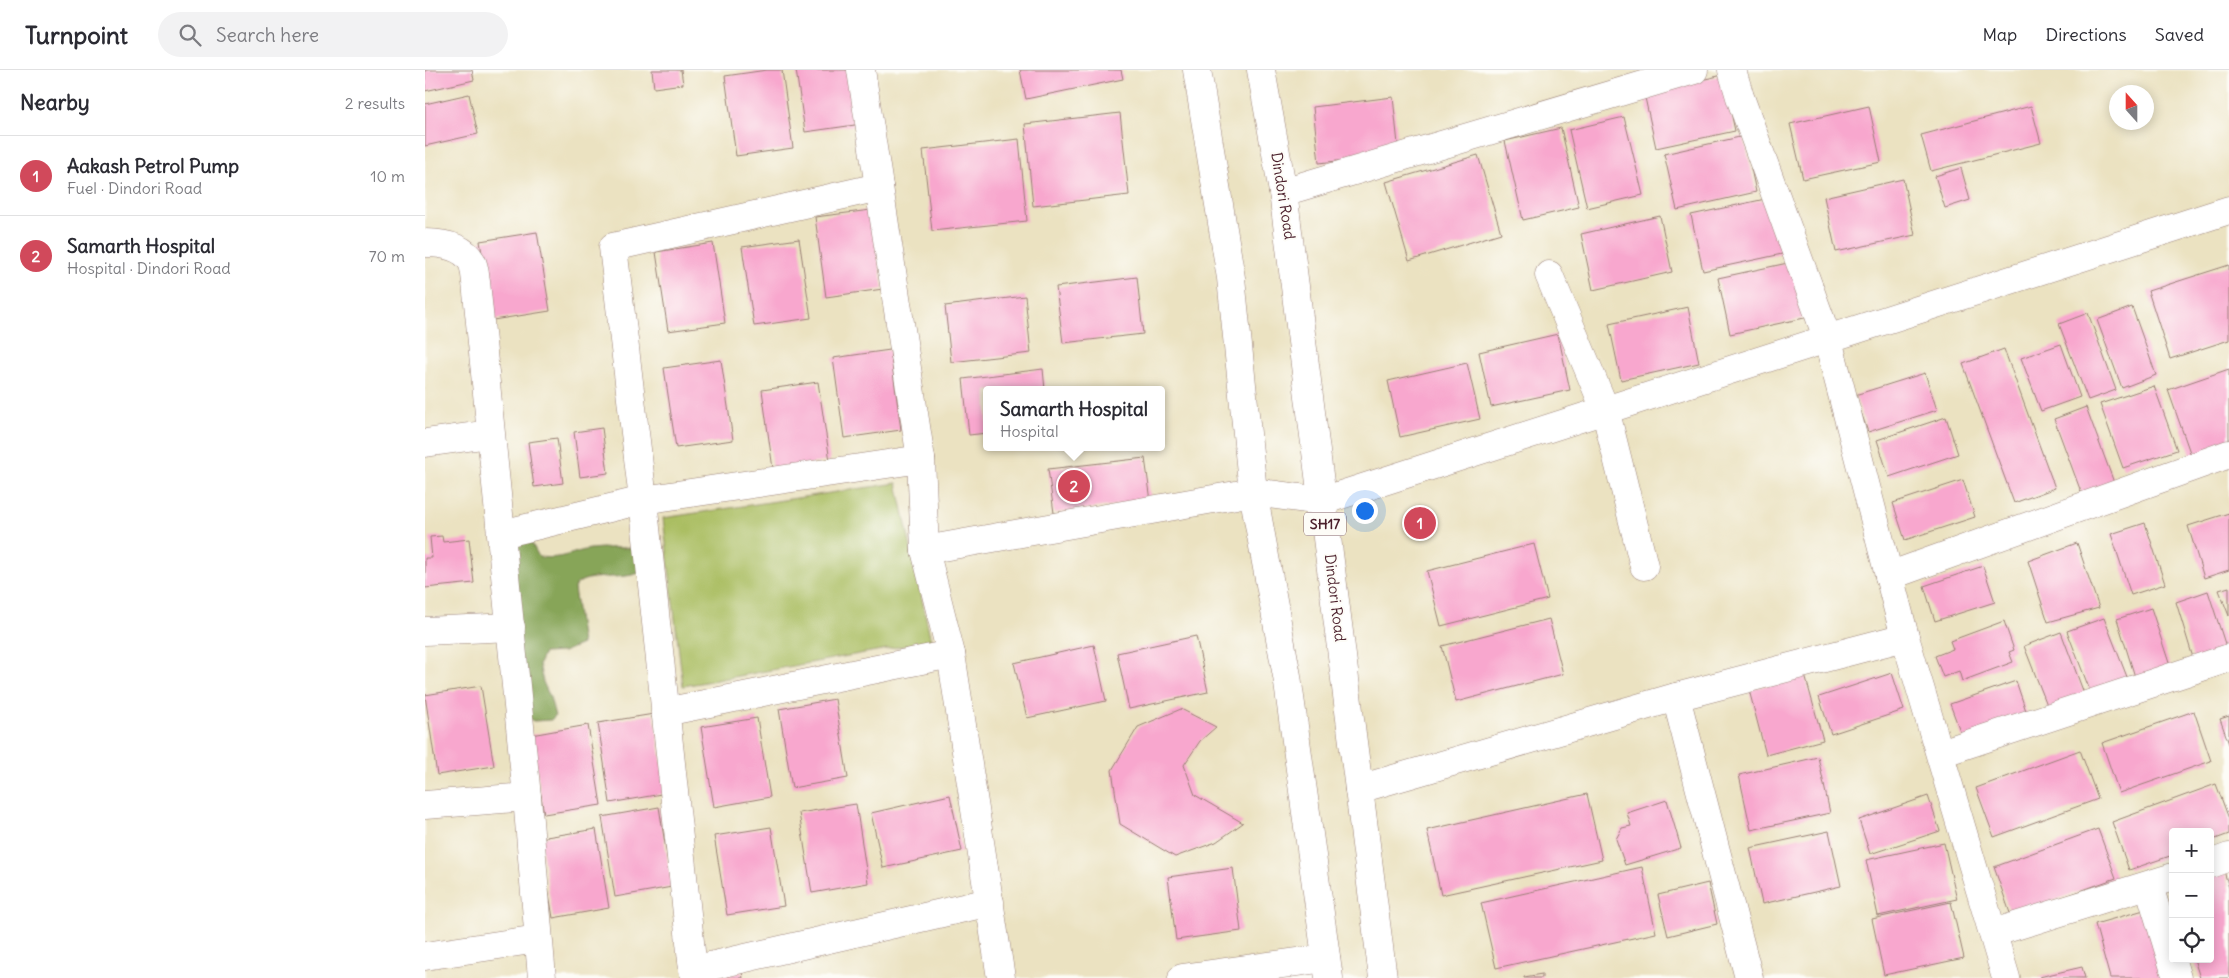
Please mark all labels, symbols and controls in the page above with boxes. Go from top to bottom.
search box [158,12,508,57]
text: Turnpoint [25,20,128,50]
icon: search [176,21,204,49]
text: Search here [216,23,319,47]
text: Map [1982,23,2017,46]
text: Directions [2045,23,2127,46]
text: Saved [2155,23,2204,46]
north arrow [2109,85,2154,130]
text: Nearby [20,89,90,116]
text: 2 results [345,93,405,113]
street label: Dindori Road [1267,151,1300,241]
text: Aakash Petrol Pump [67,154,239,178]
text: 1 [33,166,39,186]
text: 10 m [370,166,405,186]
text: Fuel · Dindori Road [67,178,202,198]
text: Samarth Hospital [67,234,215,258]
text: 2 [32,246,40,266]
text: 70 m [369,246,405,266]
text: Hospital · Dindori Road [67,258,231,278]
popup [983,386,1165,451]
text: Samarth Hospital [1000,397,1148,421]
text: Hospital [1000,421,1059,441]
pin: 2 [1058,467,1090,505]
your location [1352,498,1378,524]
pin: 1 [1404,504,1436,542]
road number: SH17 [1304,512,1346,536]
street label: Dindori Road [1321,553,1350,643]
map controls [2169,828,2214,963]
button: + [2169,828,2214,873]
button: − [2169,873,2214,918]
button: locate [2169,918,2214,963]

